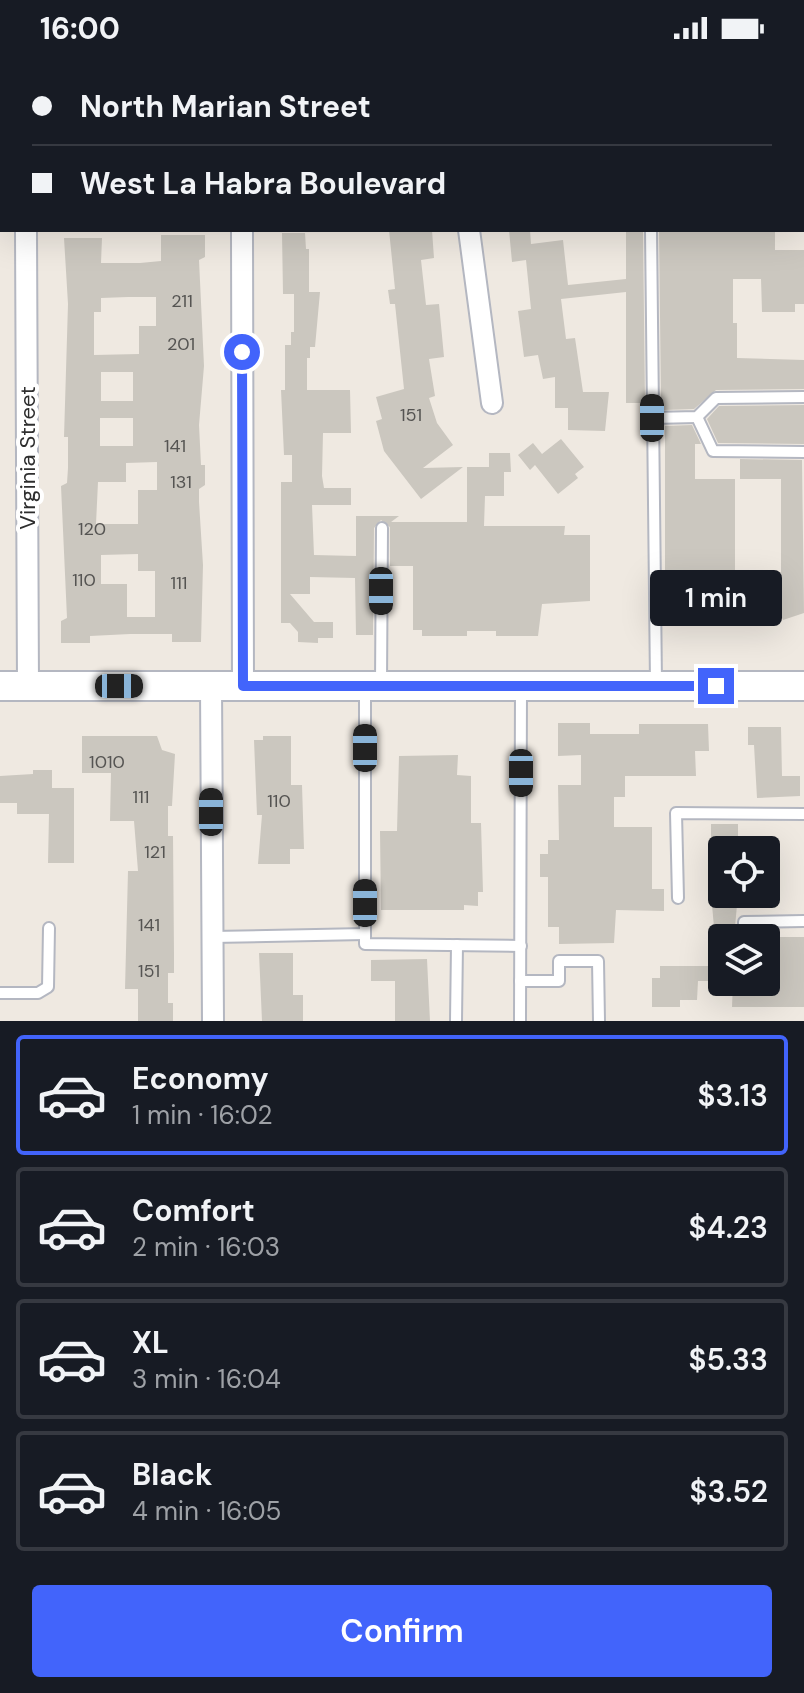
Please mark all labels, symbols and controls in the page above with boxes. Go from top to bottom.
text: 16:00 [40,9,120,48]
text: North Marian Street [80,87,371,126]
text: West La Habra Boulevard [80,164,446,203]
house number: 211 [171,289,193,313]
house number: 201 [167,332,195,356]
route start [224,334,260,370]
street label: Virginia Street [13,386,42,530]
car [640,394,664,442]
house number: 151 [400,403,422,427]
house number: 141 [164,434,186,458]
house number: 131 [170,470,192,494]
house number: 120 [78,517,106,541]
car [369,567,393,615]
house number: 110 [72,568,96,592]
callout: 1 min [650,570,782,626]
house number: 111 [171,571,187,595]
text: 1 min [685,581,747,615]
route end [698,668,734,704]
car [95,674,143,698]
car [353,724,377,772]
car [509,749,533,797]
house number: 1010 [89,750,125,774]
house number: 111 [133,785,149,809]
car [199,788,223,836]
house number: 110 [267,789,291,813]
map controls [708,836,780,996]
button: locate [708,836,780,908]
house number: 121 [144,840,166,864]
car [353,879,377,927]
house number: 141 [138,913,160,937]
button: layers [708,924,780,996]
house number: 151 [138,959,160,983]
icon: car [36,1059,108,1131]
text: Economy [132,1059,269,1098]
text: $3.13 [698,1076,768,1115]
text: 1 min · 16:02 [132,1098,273,1132]
icon: car [36,1191,108,1263]
text: Comfort [132,1191,255,1230]
text: $4.23 [689,1208,768,1247]
text: 2 min · 16:03 [132,1230,280,1264]
icon: car [36,1323,108,1395]
text: XL [132,1323,169,1362]
text: $5.33 [689,1340,768,1379]
text: 3 min · 16:04 [132,1362,281,1396]
icon: car [36,1455,108,1527]
text: Black [132,1455,212,1494]
text: $3.52 [689,1472,768,1511]
text: 4 min · 16:05 [132,1494,281,1528]
button: Confirm [32,1585,772,1677]

